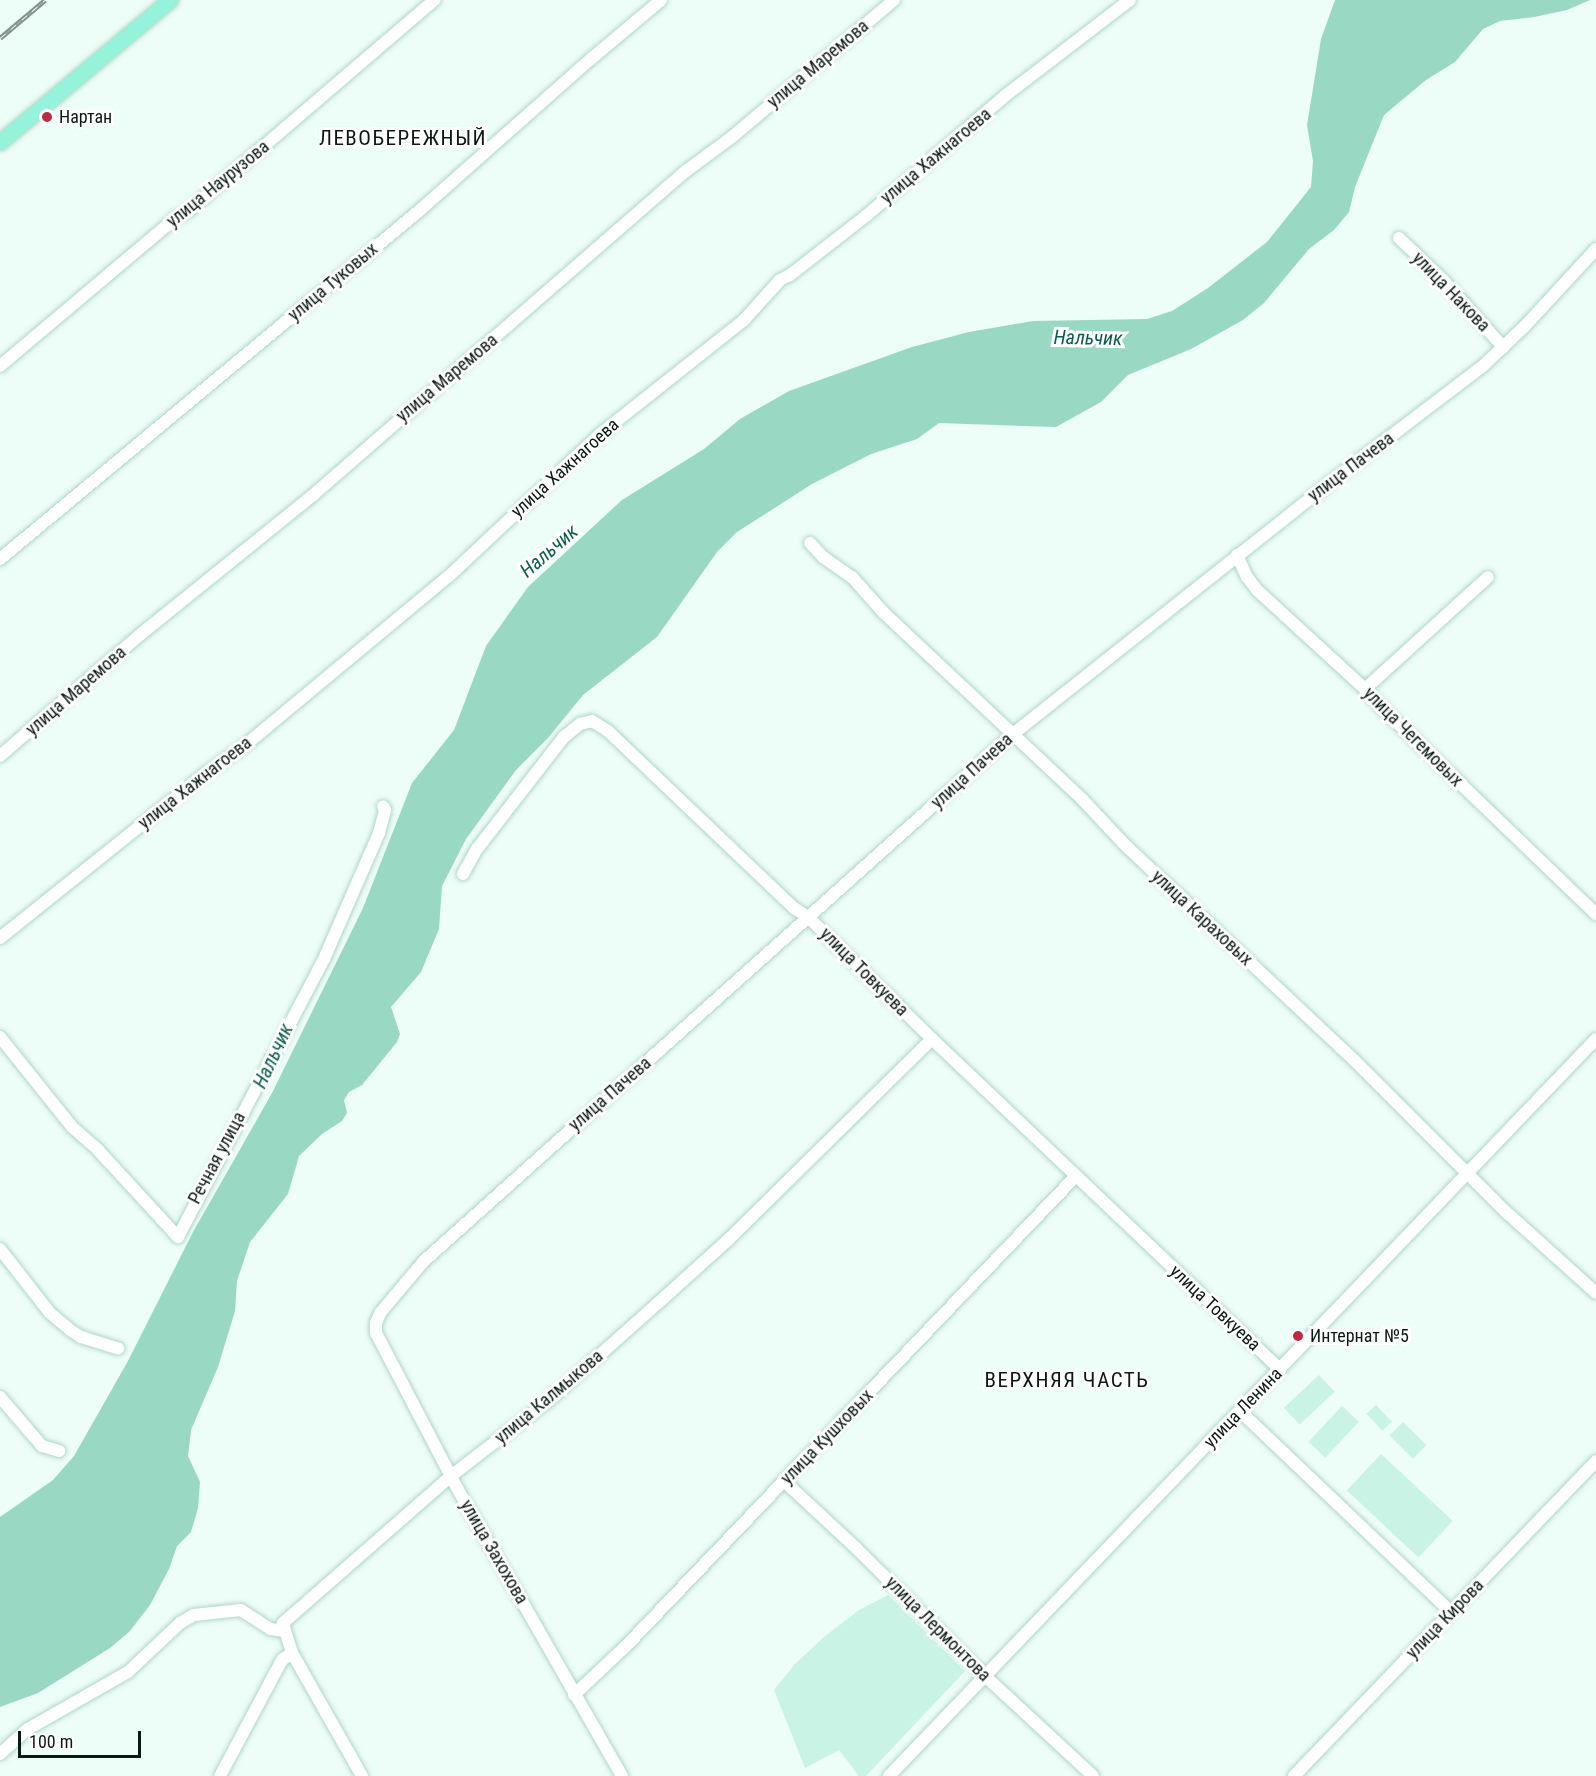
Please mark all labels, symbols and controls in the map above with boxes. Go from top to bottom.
street label: улица Маремова [763,15,873,113]
street label: улица Хажнагоева [876,104,996,208]
place label: Нартан [59,106,112,128]
marker: Нартан [40,110,54,124]
district label: ЛЕВОБЕРЕЖНЫЙ [319,125,487,151]
street label: улица Наурузова [162,136,274,232]
street label: улица Туковых [284,238,382,326]
street label: улица Накова [1408,248,1494,336]
water label: Нальчик [1053,325,1123,351]
street label: улица Маремова [392,329,502,427]
street label: улица Хажнагоева [507,414,623,522]
street label: улица Пачева [1304,428,1398,506]
water label: Нальчик [515,519,583,583]
street label: улица Маремова [22,642,130,740]
street label: улица Чегемовых [1359,683,1467,791]
street label: улица Пачева [927,729,1017,813]
street label: улица Хажнагоева [134,732,256,834]
street label: улица Караховых [1147,866,1257,970]
street label: улица Товкуева [815,923,913,1021]
water label: Нальчик [248,1020,298,1092]
street label: улица Пачева [564,1052,656,1136]
street label: Речная улица [184,1108,250,1208]
street label: улица Товкуева [1165,1260,1265,1356]
place label: Интернат №5 [1310,1325,1409,1347]
marker: Интернат №5 [1291,1329,1305,1343]
street label: улица Калмыкова [490,1345,608,1449]
street label: улица Ленина [1199,1363,1287,1453]
district label: ВЕРХНЯЯ ЧАСТЬ [985,1367,1149,1393]
street label: улица Кушховых [776,1385,878,1489]
street label: улица Захохова [455,1496,533,1608]
street label: улица Лермонтова [881,1572,995,1686]
street label: улица Кирова [1402,1575,1488,1663]
scale bar [21,1719,144,1757]
text: 100 m [29,1731,73,1752]

